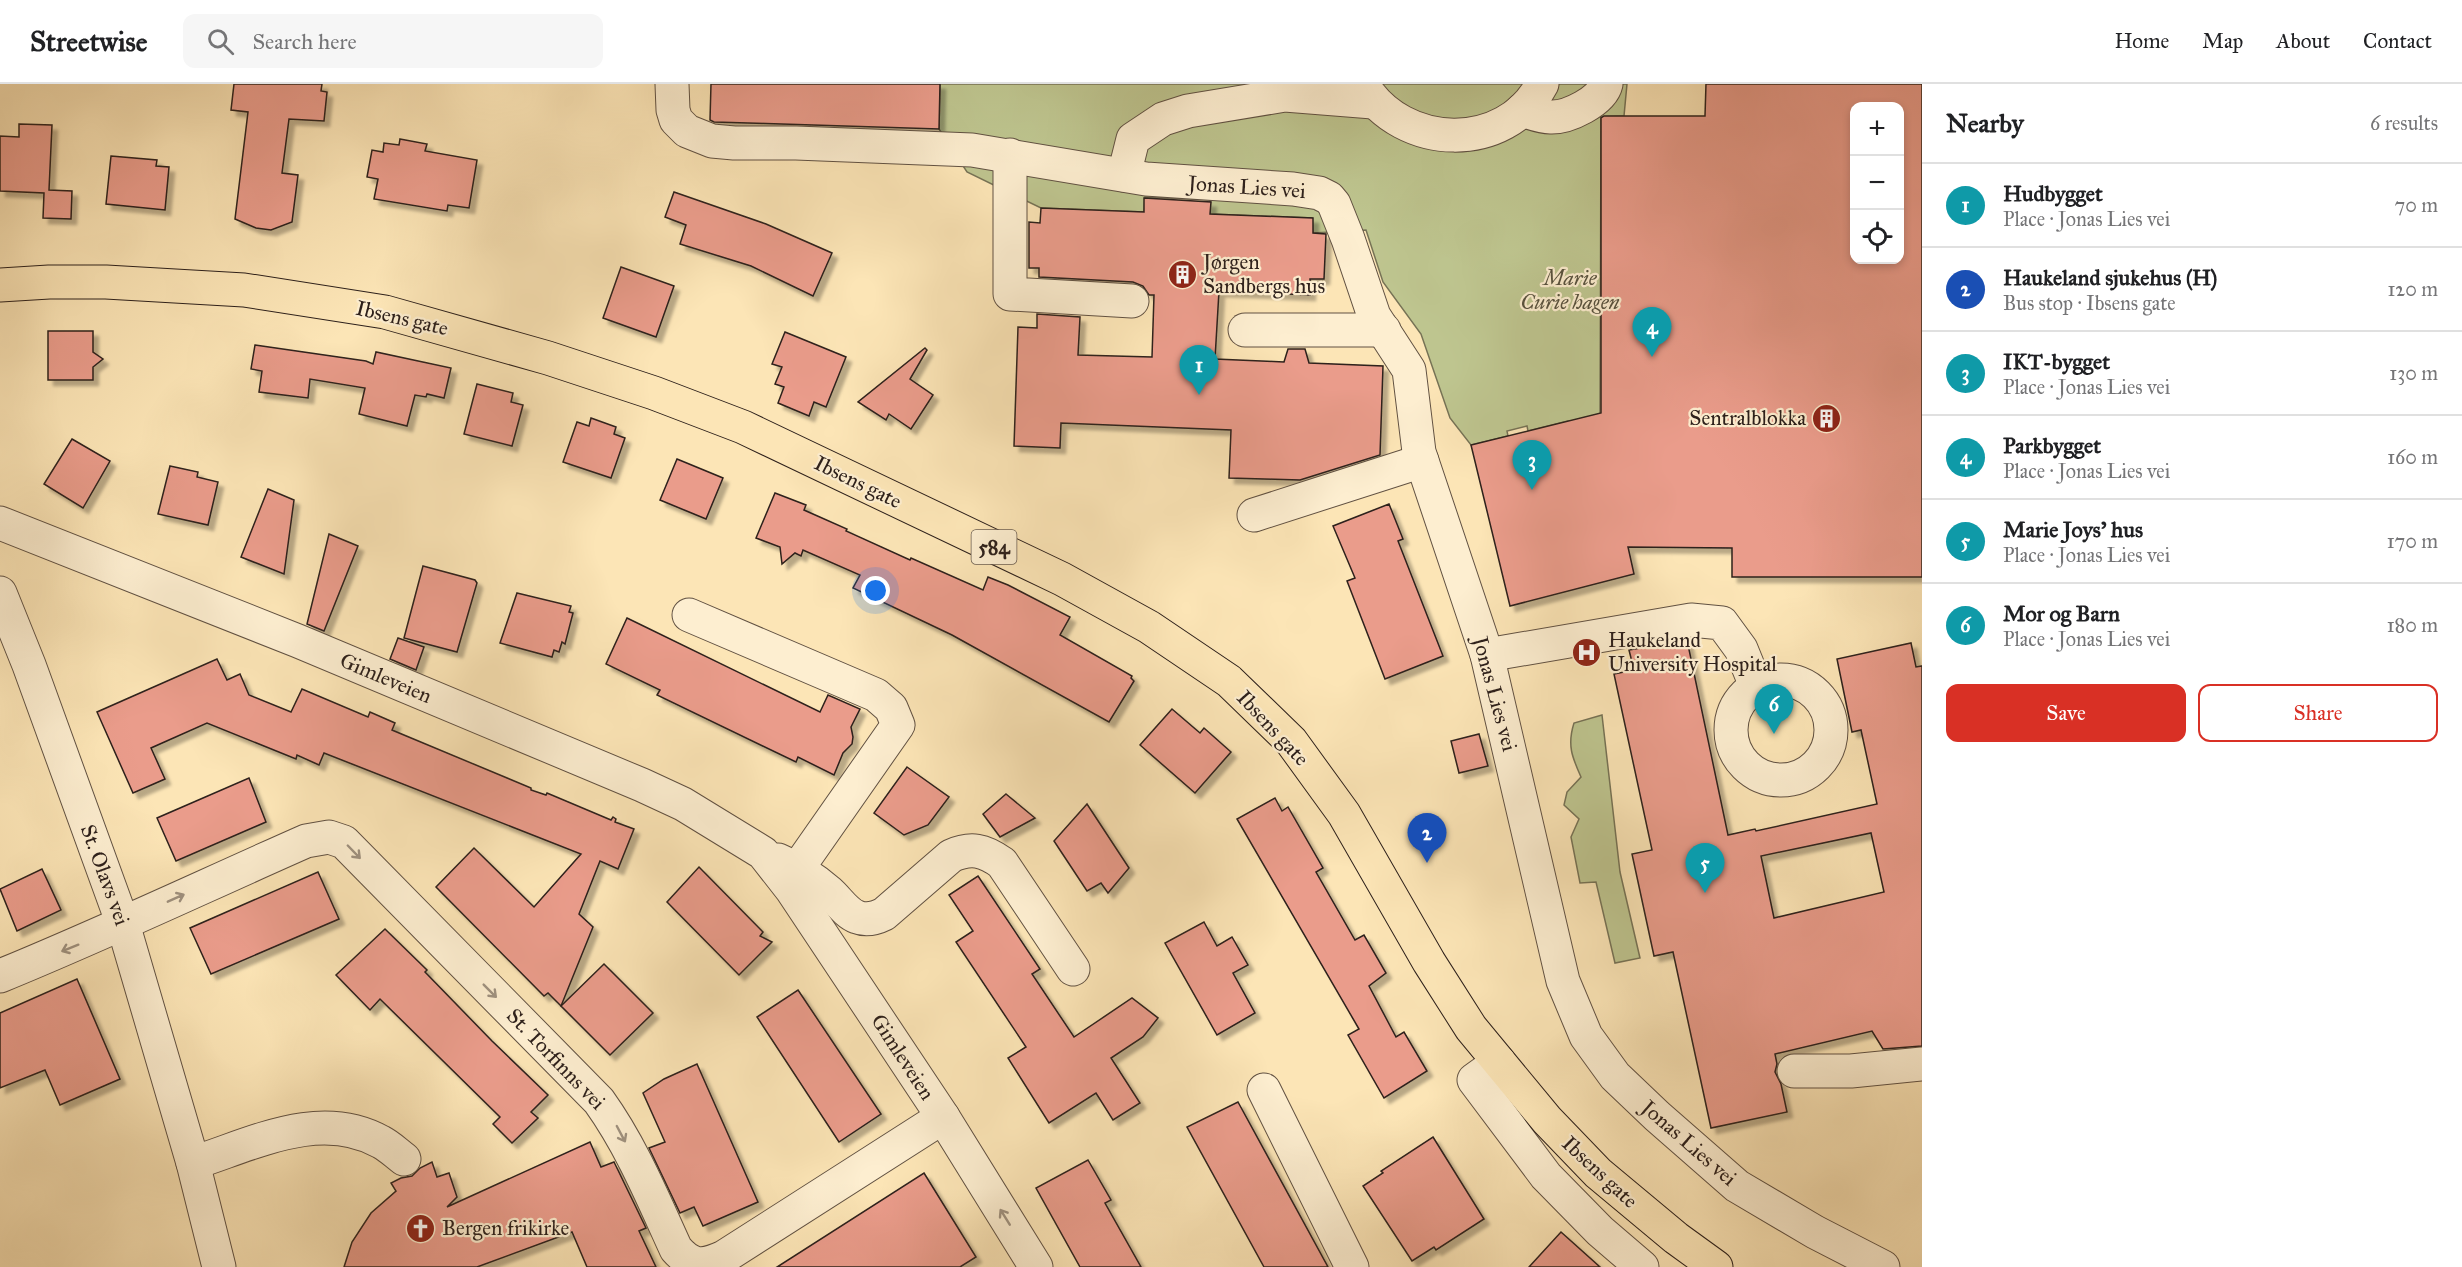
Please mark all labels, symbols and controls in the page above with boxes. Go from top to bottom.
search box [183,14,603,68]
text: Streetwise [30,24,147,59]
icon: search [204,25,237,58]
text: Search here [252,28,357,55]
text: Home [2114,28,2169,54]
text: Map [2202,28,2243,54]
text: About [2276,28,2330,54]
text: Contact [2363,28,2432,54]
map controls [1850,102,1904,264]
button: + [1850,102,1904,156]
text: Nearby [1946,107,2024,139]
text: 6 results [2370,111,2438,135]
button: − [1850,156,1904,210]
street label: Jonas Lies vei [1185,170,1307,204]
text: Hudbygget [2003,180,2103,207]
text: 1 [1962,193,1969,217]
text: 70 m [2395,193,2438,217]
text: Place · Jonas Lies vei [2003,207,2170,231]
button: locate [1850,210,1904,264]
place label: Jørgen Sandbergs hus [1201,249,1325,299]
building icon: Jørgen Sandbergs hus [1166,258,1198,290]
text: Haukeland sjukehus (H) [2003,264,2217,291]
park label: Marie Curie hagen [1520,265,1620,315]
text: 2 [1961,277,1970,301]
text: 120 m [2387,277,2438,301]
text: Bus stop · Ibsens gate [2003,291,2176,315]
street label: Ibsens gate [353,295,451,341]
pin: 4 [1632,308,1672,357]
pin: 1 [1180,346,1218,395]
text: IKT-bygget [2003,348,2110,375]
text: 3 [1962,361,1970,385]
text: 130 m [2389,361,2438,385]
text: Place · Jonas Lies vei [2003,375,2170,399]
building icon: Sentralblokka [1811,402,1843,434]
place label: Sentralblokka [1689,405,1806,431]
text: Parkbygget [2003,432,2101,459]
pin: 3 [1512,440,1552,490]
text: 4 [1960,445,1971,469]
text: 160 m [2387,445,2438,469]
street label: Ibsens gate [810,450,906,514]
text: Place · Jonas Lies vei [2003,459,2170,483]
text: Marie Joys’ hus [2003,516,2143,543]
text: 5 [1961,529,1970,553]
text: 170 m [2387,529,2438,553]
road number: 584 [972,530,1016,564]
text: Place · Jonas Lies vei [2003,543,2170,567]
your location [861,576,890,605]
text: Mor og Barn [2003,600,2120,627]
text: 6 [1960,613,1971,637]
text: 180 m [2387,613,2438,637]
place label: Haukeland University Hospital [1608,627,1777,677]
text: Place · Jonas Lies vei [2003,627,2170,651]
street label: Jonas Lies vei [1467,632,1523,754]
hospital icon: Haukeland University Hospital [1571,636,1603,668]
street label: Gimleveien [336,647,436,709]
pin: 6 [1754,684,1794,734]
button: Save [1946,684,2186,742]
button: Share [2198,684,2438,742]
street label: Ibsens gate [1231,685,1315,771]
pin: 2 [1408,814,1446,863]
street label: St. Olavs vei [75,821,135,929]
one-way arrow [346,844,361,859]
pin: 5 [1686,844,1724,893]
one-way arrow [166,892,184,903]
one-way arrow [61,943,79,954]
one-way arrow [483,983,498,998]
street label: St. Torfinns vei [501,1003,611,1115]
street label: Gimleveien [866,1009,940,1105]
street label: Jonas Lies vei [1635,1093,1742,1192]
one-way arrow [616,1125,627,1143]
street label: Ibsens gate [1557,1130,1643,1214]
one-way arrow [999,1209,1011,1226]
church icon: Bergen frikirke [405,1212,437,1244]
place label: Bergen frikirke [442,1215,569,1241]

